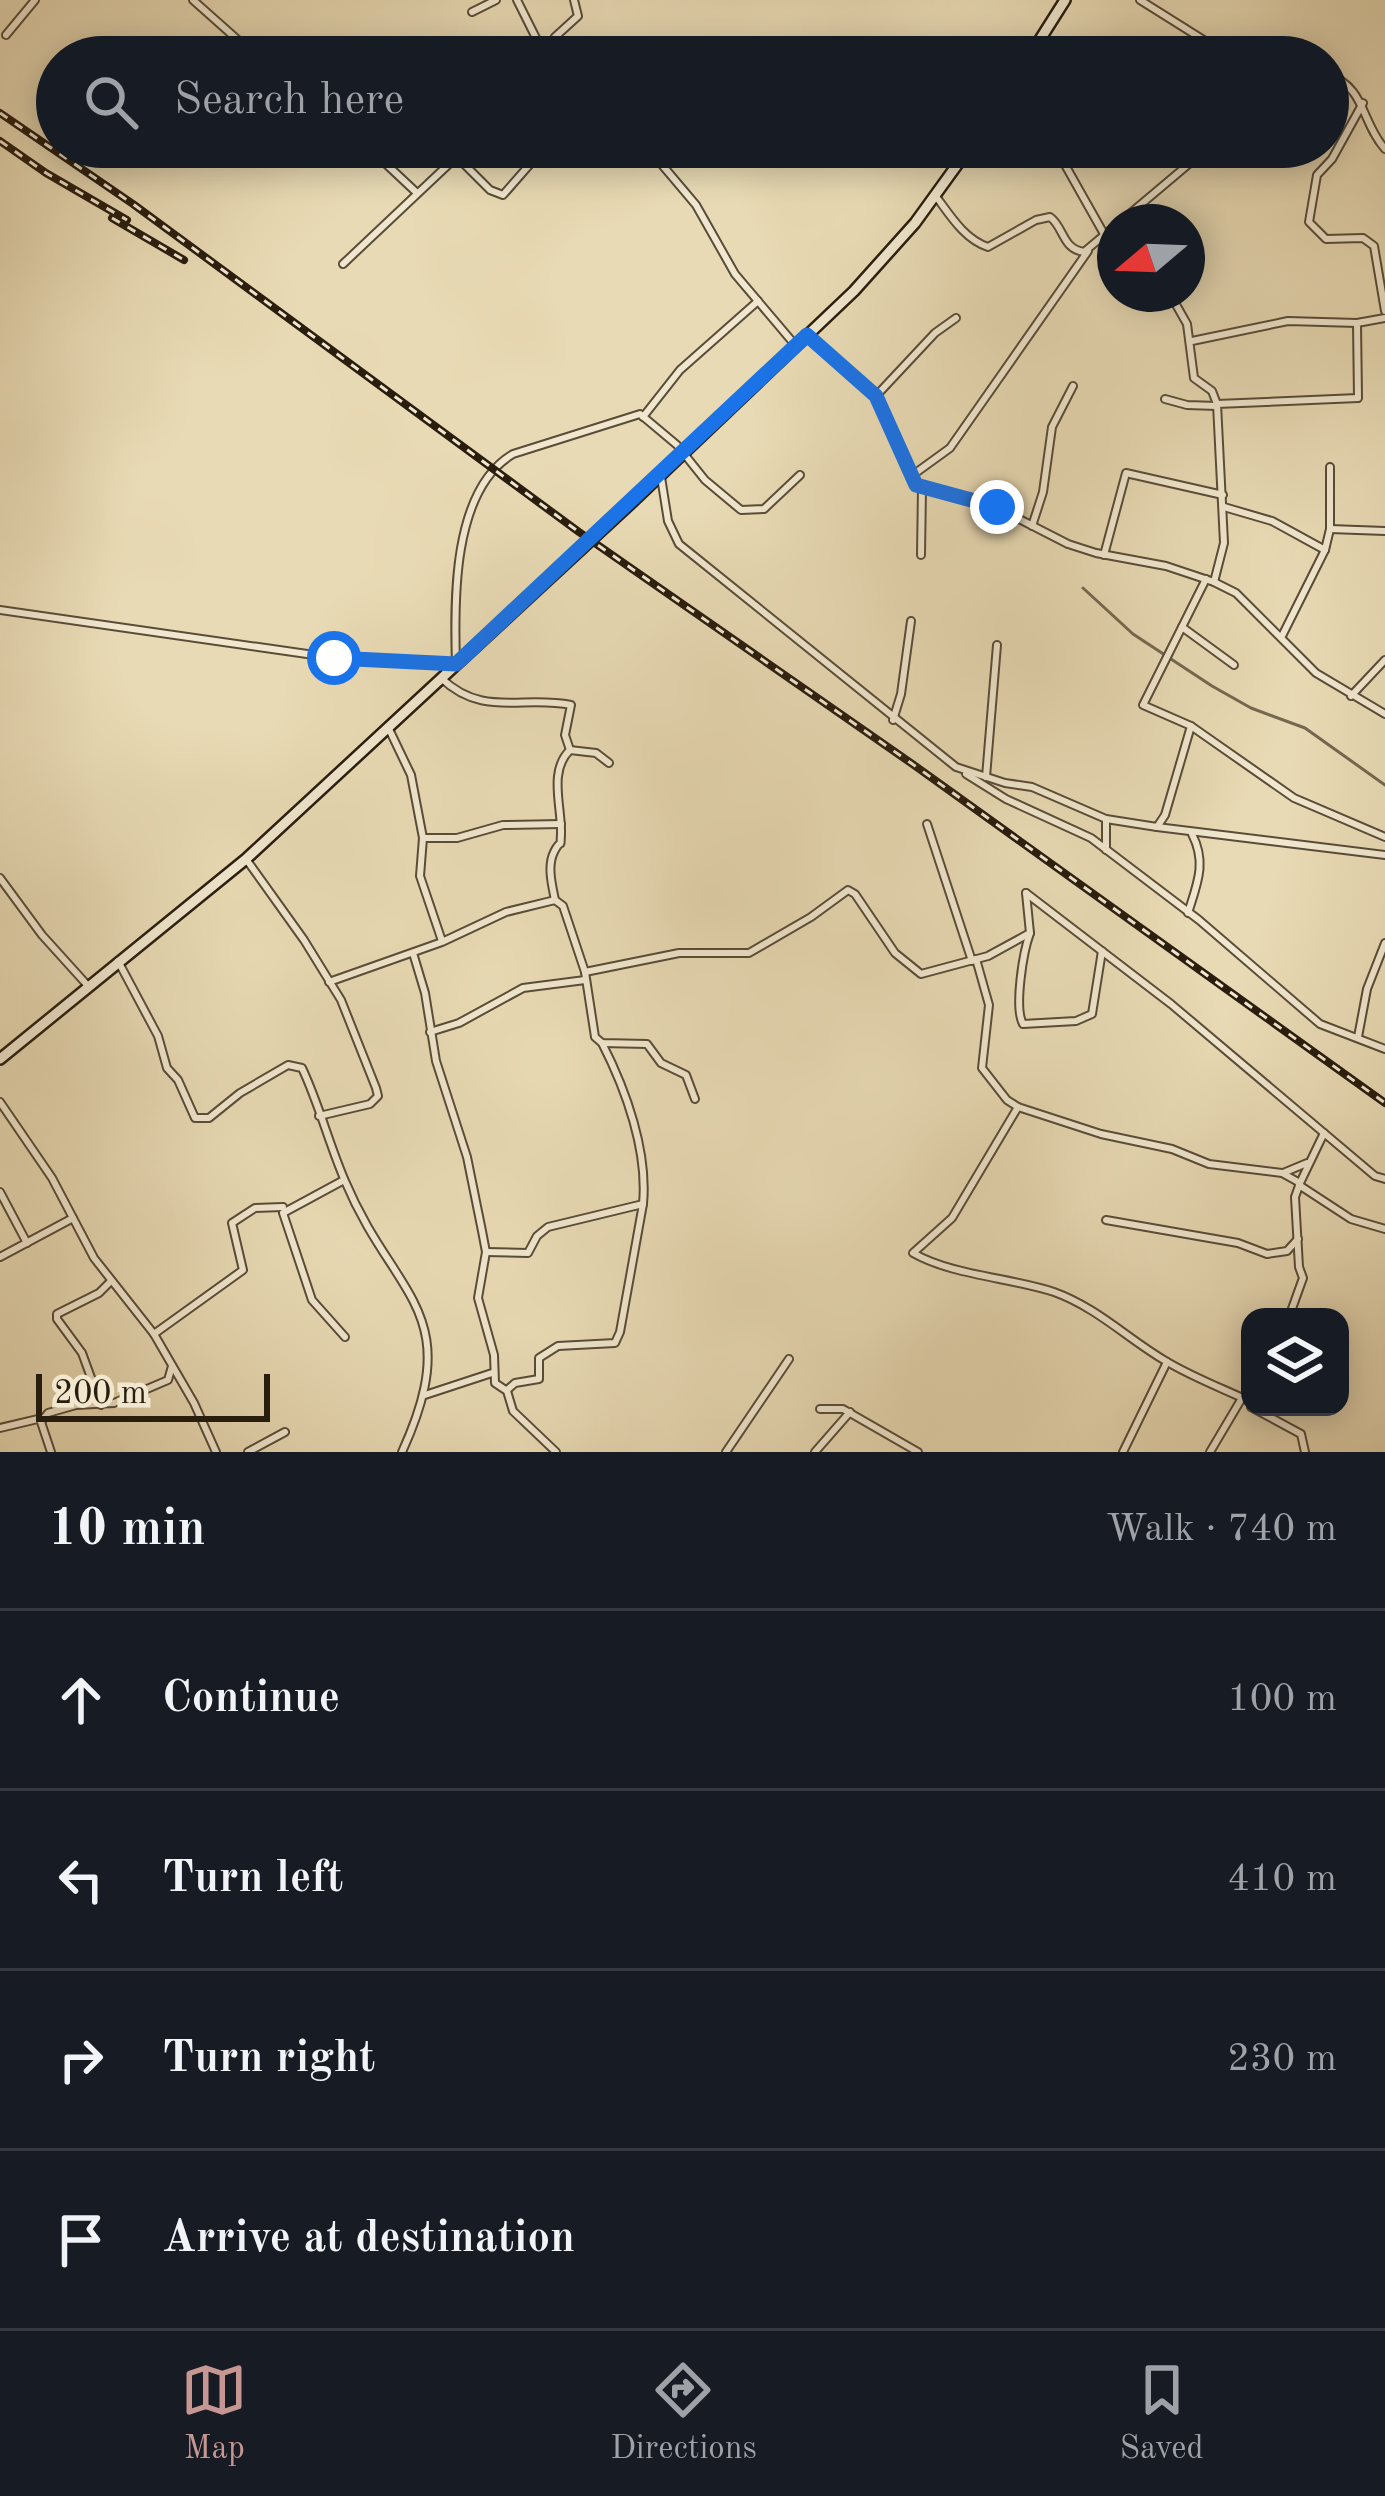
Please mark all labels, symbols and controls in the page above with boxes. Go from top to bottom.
search box [36,36,1349,168]
icon: search [78,69,144,135]
text: Search here [174,79,404,124]
north arrow [1097,204,1205,312]
route end [970,480,1024,534]
route start [307,631,361,685]
map controls [1241,1308,1349,1416]
button: layers [1241,1308,1349,1416]
scale bar [36,1368,270,1421]
text: 200 m [54,1378,147,1411]
text: 10 min [48,1505,206,1556]
text: Walk · 740 m [1106,1510,1337,1549]
icon: ahead [48,1667,114,1733]
text: Continue [162,1677,340,1722]
text: 100 m [1227,1680,1337,1719]
icon: left [48,1847,114,1913]
text: Turn left [162,1857,343,1902]
text: 410 m [1227,1860,1337,1899]
icon: right [48,2027,114,2093]
text: Turn right [162,2037,375,2082]
text: 230 m [1227,2040,1337,2079]
icon: arrive [48,2207,114,2273]
text: Arrive at destination [162,2217,575,2262]
tab: Map [181,2357,247,2470]
tab: Directions [610,2357,757,2470]
tab: Saved [1120,2357,1204,2470]

